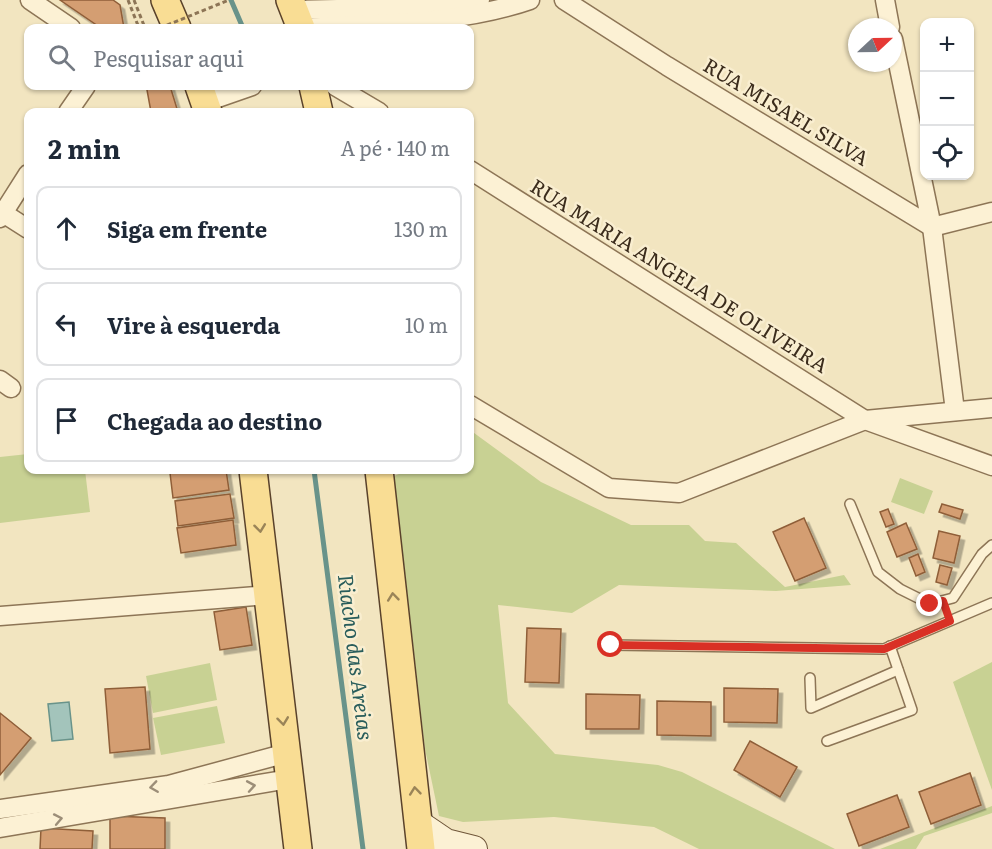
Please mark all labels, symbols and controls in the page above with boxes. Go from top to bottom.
north arrow [848,18,902,72]
map controls [920,18,974,180]
button: + [920,18,974,72]
search box [24,24,474,90]
icon: search [45,41,78,74]
text: Pesquisar aqui [93,41,244,74]
street label: RUA MISAEL SILVA [698,49,876,172]
button: − [920,72,974,126]
button: locate [920,126,974,180]
text: 2 min [48,128,121,167]
text: A pé · 140 m [341,132,450,162]
street label: RUA MARIA ANGELA DE OLIVEIRA [525,170,835,379]
icon: ahead [50,212,83,245]
text: Siga em frente [107,212,267,245]
text: 130 m [394,213,448,243]
icon: left [50,308,83,341]
text: Vire à esquerda [107,308,280,341]
text: 10 m [405,309,448,339]
icon: arrive [50,404,83,437]
text: Chegada ao destino [107,404,322,437]
one-way arrow [254,523,266,532]
water label: Riacho das Areias [332,572,383,742]
route end [916,590,942,616]
one-way arrow [387,592,400,602]
route start [597,631,623,657]
one-way arrow [276,717,289,726]
one-way arrow [246,780,256,793]
one-way arrow [149,781,158,793]
one-way arrow [409,786,422,795]
one-way arrow [52,813,62,826]

